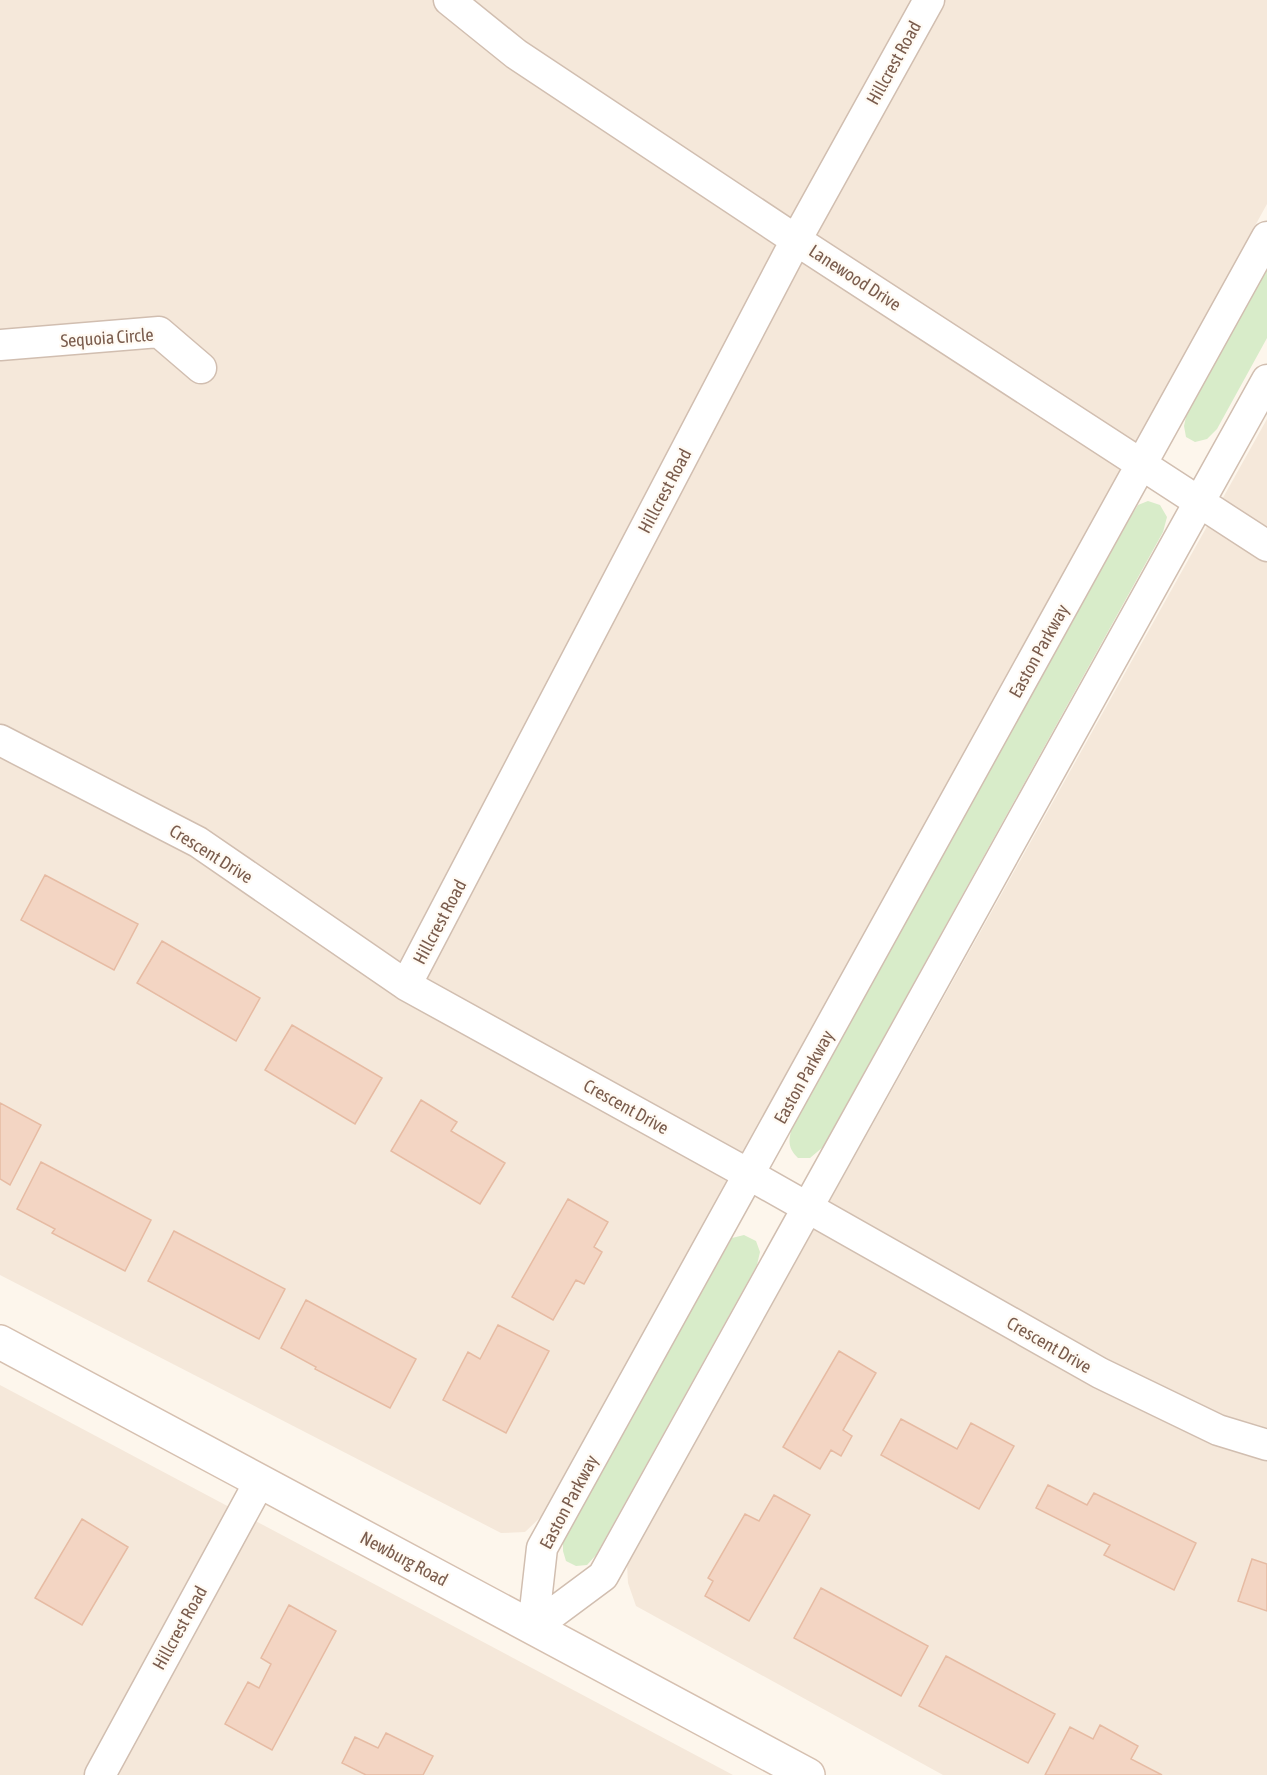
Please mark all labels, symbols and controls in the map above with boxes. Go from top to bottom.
street label: Hillcrest Road [862,17,925,108]
street label: Lanewood Drive [805,240,905,315]
street label: Sequoia Circle [60,324,154,351]
street label: Hillcrest Road [634,445,696,537]
street label: Easton Parkway [1004,600,1073,701]
street label: Crescent Drive [166,820,257,887]
street label: Hillcrest Road [409,876,471,968]
street label: Easton Parkway [769,1026,838,1127]
street label: Crescent Drive [580,1075,672,1139]
street label: Crescent Drive [1003,1312,1095,1377]
street label: Easton Parkway [535,1451,602,1552]
street label: Newburg Road [357,1527,452,1590]
street label: Hillcrest Road [148,1582,211,1673]

